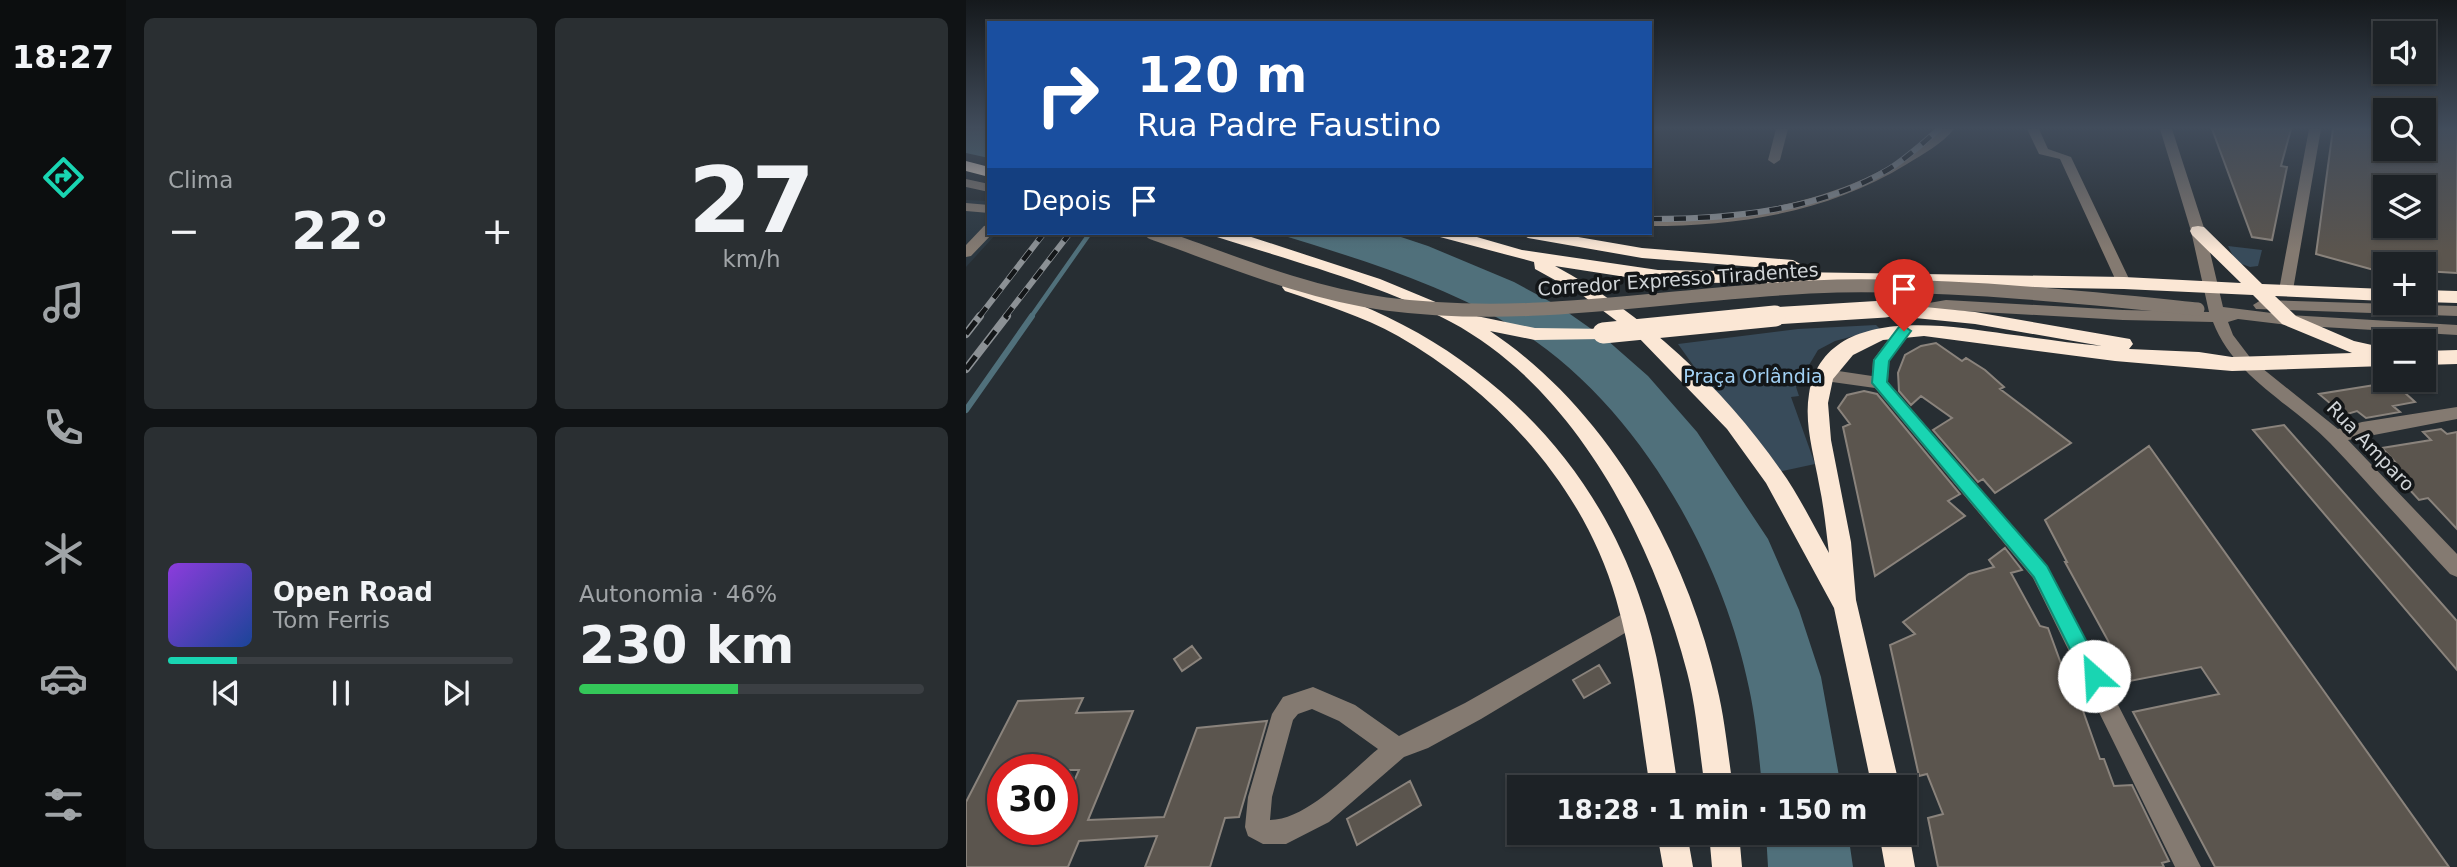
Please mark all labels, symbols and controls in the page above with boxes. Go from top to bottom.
map controls [2373,21,2436,392]
button: sound [2373,21,2436,84]
text: 18:27 [12,38,114,76]
text: 120 m [1137,47,1307,104]
icon: right [1022,49,1113,140]
button: search [2373,98,2436,161]
text: Rua Padre Faustino [1137,106,1441,144]
text: 27 [688,148,815,253]
icon: directions [39,153,88,202]
text: Clima [168,167,233,193]
button: layers [2373,175,2436,238]
icon: arrive [1125,182,1163,220]
text: Depois [1022,186,1111,216]
text: 22° [291,201,390,261]
text: − [168,209,200,253]
text: + [481,209,513,253]
text: km/h [722,246,781,272]
button: + [2373,252,2436,315]
street label: Corredor Expresso Tiradentes [1537,258,1819,300]
pin [1874,259,1934,331]
icon: arrive [1885,270,1923,308]
icon: music [39,278,88,327]
button: − [2373,329,2436,392]
park label: Praça Orlândia [1683,365,1823,387]
street label: Rua Amparo [2323,397,2419,495]
icon: phone [39,403,88,452]
icon: climate [39,529,88,578]
text: Open Road [273,577,433,607]
text: Autonomia · 46% [579,581,777,607]
text: Tom Ferris [273,607,390,633]
text: 230 km [579,615,794,675]
position arrow [2057,639,2131,713]
icon: car [39,654,88,703]
icon: previous [207,674,245,712]
icon: pause [322,674,360,712]
icon: next [437,674,475,712]
speed limit sign: 30 [987,754,1078,845]
icon: filters [39,780,88,829]
text: 18:28 · 1 min · 150 m [1557,795,1867,825]

